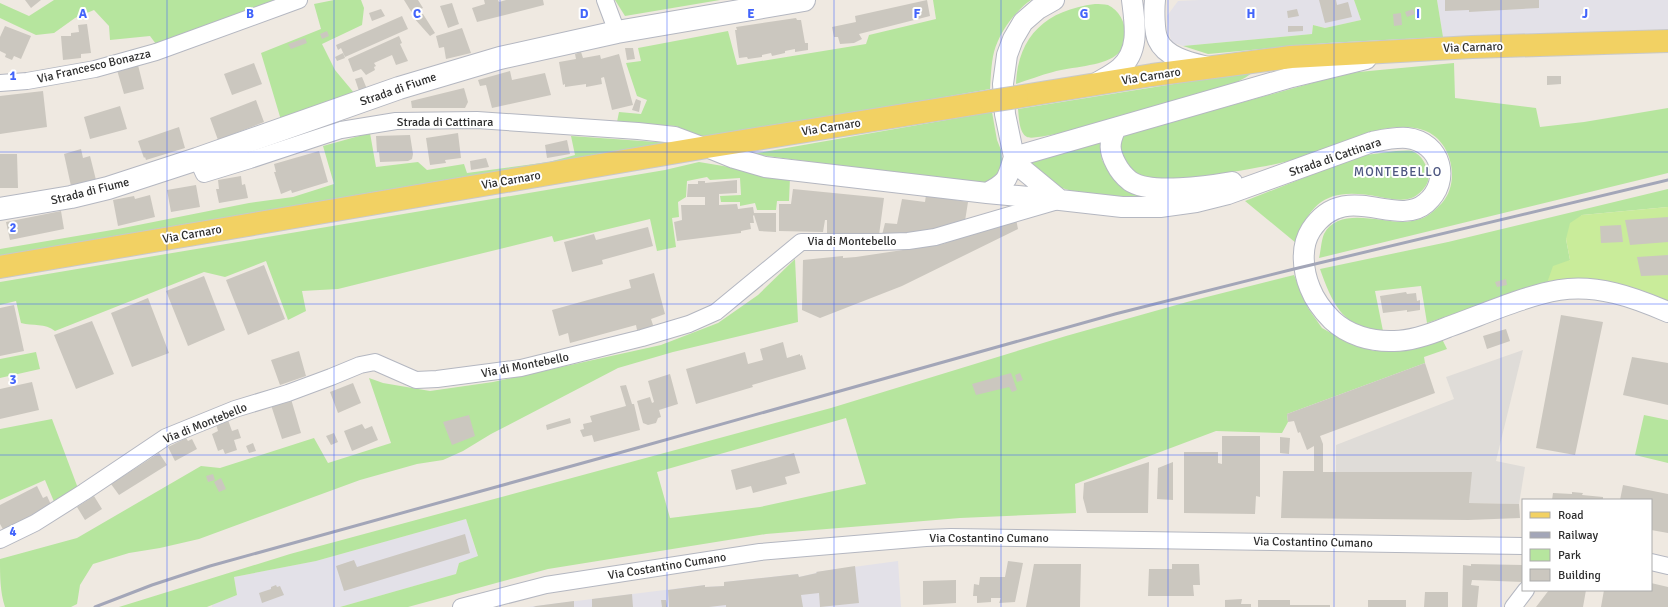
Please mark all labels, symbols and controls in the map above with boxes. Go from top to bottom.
text: A [79,6,88,22]
text: B [246,6,254,22]
text: C [413,6,421,22]
text: D [580,6,589,22]
text: E [747,6,755,22]
text: F [914,6,921,22]
text: G [1080,6,1088,22]
text: H [1247,6,1255,22]
text: I [1416,6,1420,22]
text: J [1582,6,1588,22]
street label: Via Carnaro [1443,39,1503,56]
street label: Via Francesco Bonazza [36,46,152,87]
street label: Via Carnaro [1120,64,1182,89]
text: 1 [9,68,17,84]
street label: Strada di Fiume [358,69,439,110]
street label: Strada di Cattinara [397,115,493,130]
street label: Via Carnaro [800,115,862,140]
street label: Strada di Cattinara [1287,135,1383,180]
district label: MONTEBELLO [1354,164,1442,180]
street label: Via Carnaro [480,168,542,193]
street label: Strada di Fiume [49,175,131,208]
text: 2 [9,220,17,236]
street label: Via Carnaro [161,222,223,247]
street label: Via di Montebello [807,234,897,249]
street label: Via di Montebello [480,350,570,381]
text: 3 [9,372,17,388]
street label: Via di Montebello [161,400,249,447]
legend [1522,499,1652,591]
text: Road [1558,508,1584,523]
text: 4 [9,524,17,540]
text: Railway [1558,528,1598,543]
street label: Via Costantino Cumano [929,531,1049,546]
street label: Via Costantino Cumano [1253,534,1373,551]
text: Park [1558,548,1581,563]
street label: Via Costantino Cumano [607,550,727,583]
text: Building [1558,568,1601,583]

